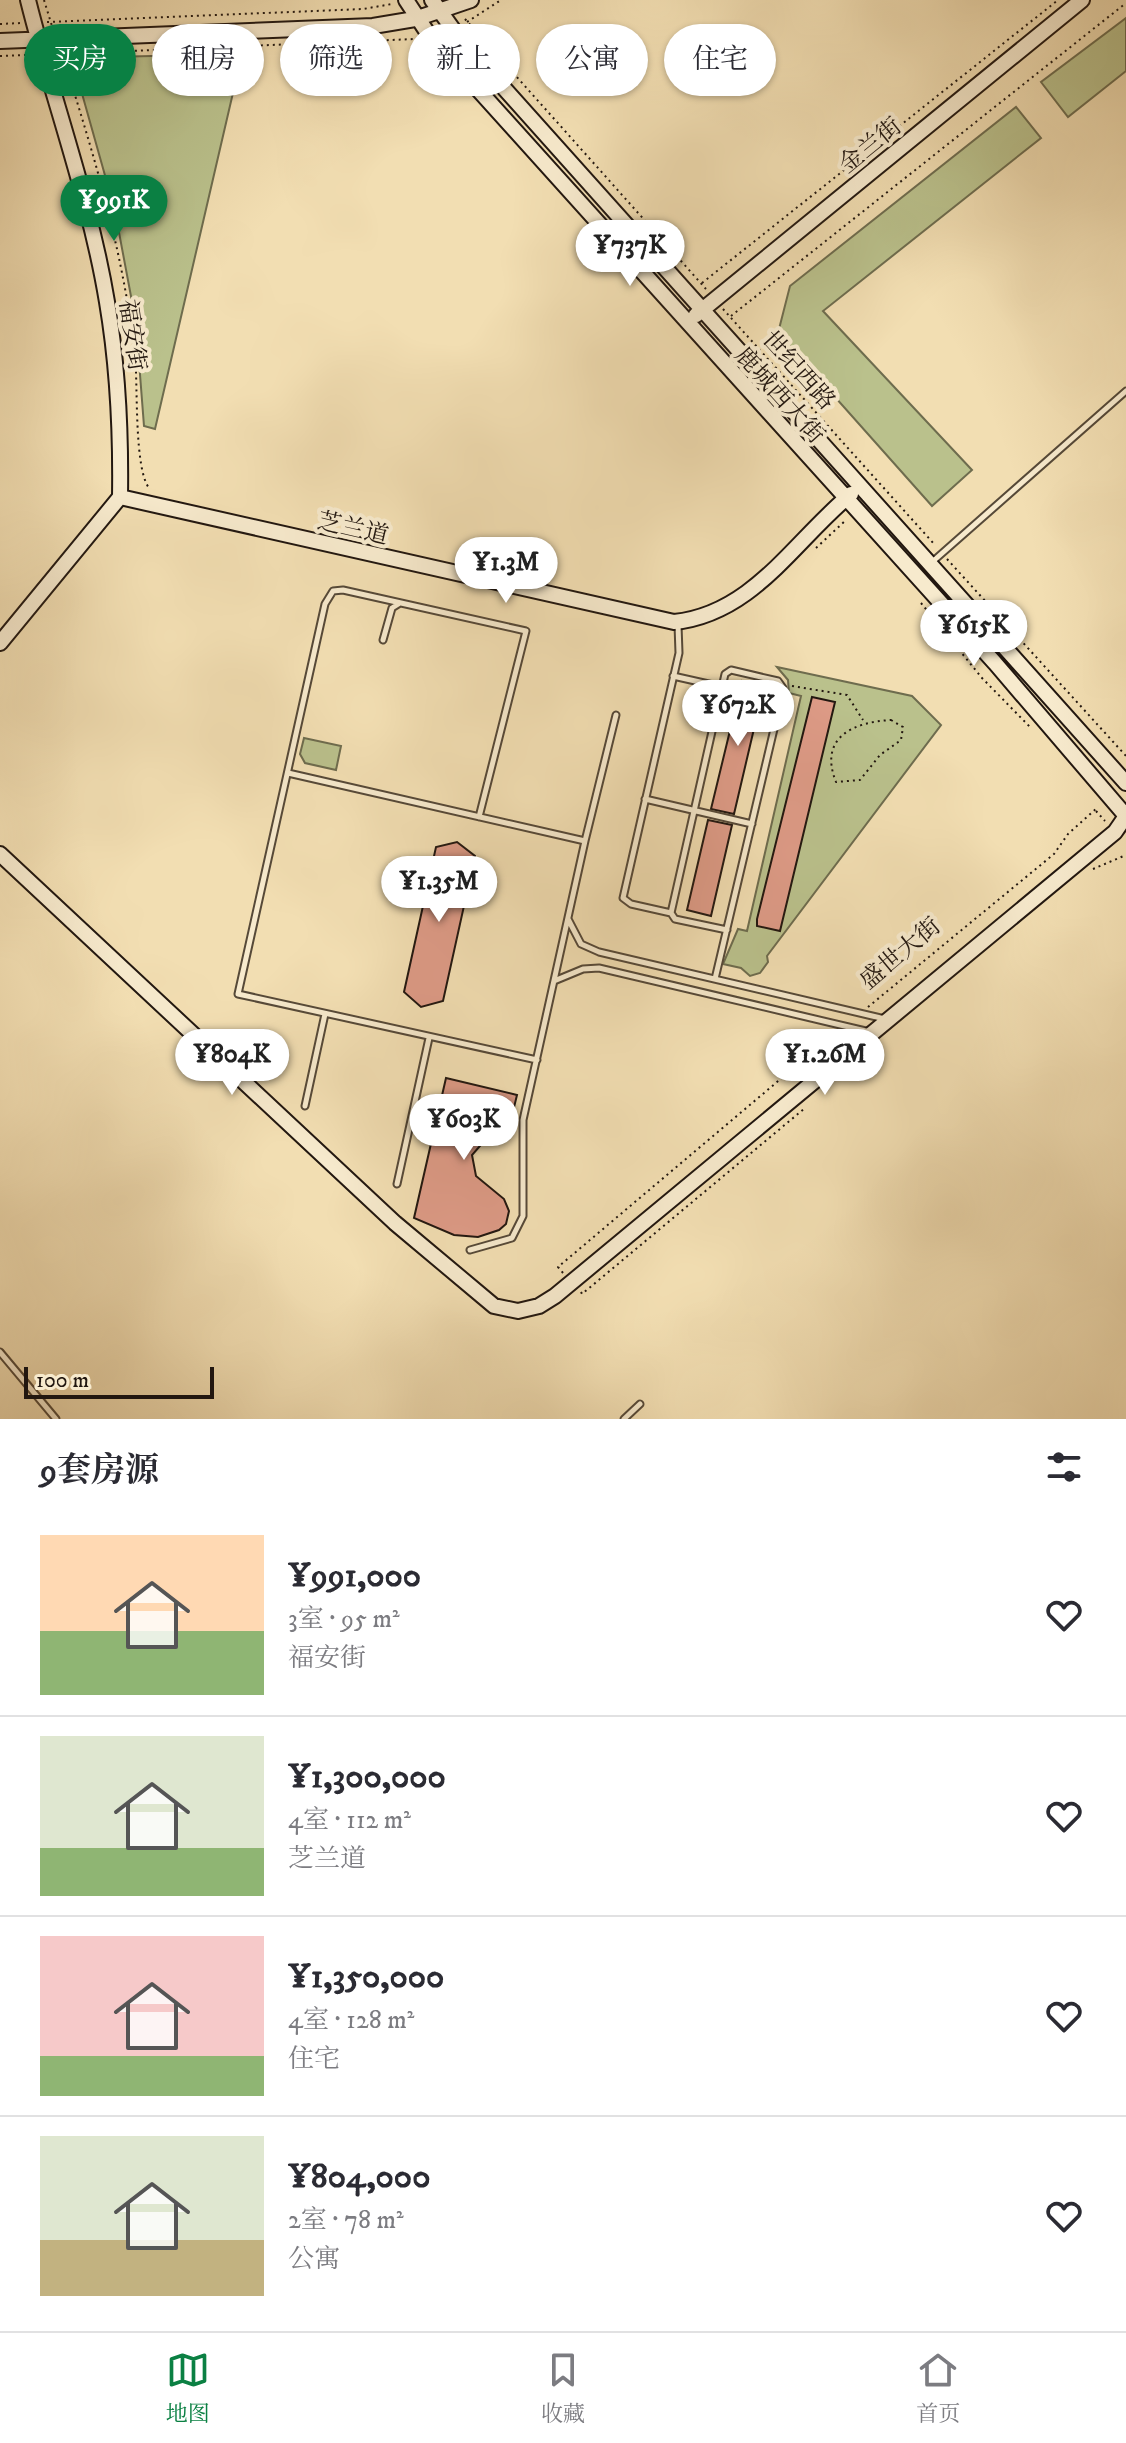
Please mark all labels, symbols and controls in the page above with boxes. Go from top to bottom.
chip: 买房 [24,24,136,96]
chip: 租房 [152,24,264,96]
chip: 筛选 [280,24,392,96]
chip: 新上 [408,24,520,96]
chip: 公寓 [536,24,648,96]
chip: 住宅 [664,24,776,96]
street label: 金兰街 [833,111,908,180]
pin: ¥991K [58,175,170,243]
text: ¥991K [78,184,150,217]
pin: ¥737K [574,220,686,288]
text: ¥737K [594,229,666,262]
street label: 福安街 [112,297,152,373]
street label: 世纪西路 [755,325,842,416]
street label: 鹿城西大街 [728,341,831,450]
street label: 芝兰道 [314,506,391,552]
pin: ¥1.3M [450,537,562,605]
text: ¥1.3M [473,546,539,579]
pin: ¥615K [918,600,1030,668]
text: ¥615K [938,609,1010,642]
pin: ¥672K [682,680,794,748]
text: ¥672K [700,689,776,722]
pin: ¥1.35M [374,856,504,924]
text: ¥1.35M [399,865,479,898]
street label: 盛世大街 [854,911,947,996]
pin: ¥804K [176,1029,288,1097]
pin: ¥1.26M [760,1029,890,1097]
text: ¥804K [193,1038,271,1071]
text: ¥1.26M [783,1038,867,1071]
pin: ¥603K [408,1094,520,1162]
text: ¥603K [428,1103,500,1136]
scale bar [24,1363,214,1399]
text: 100 m [36,1367,89,1394]
icon: filters [1042,1445,1086,1489]
text: 9套房源 [40,1450,159,1492]
text: ¥991,000 [288,1555,421,1597]
icon: home [104,1567,200,1663]
icon: heart [1042,1593,1086,1637]
text: 3室 · 95 m² [288,1603,400,1636]
text: 福安街 [288,1642,366,1675]
text: ¥1,300,000 [288,1756,446,1798]
icon: home [104,1768,200,1864]
icon: heart [1042,1794,1086,1838]
text: 4室 · 112 m² [288,1804,411,1837]
text: 芝兰道 [288,1843,366,1876]
text: ¥1,350,000 [288,1956,444,1998]
icon: home [104,1968,200,2064]
icon: heart [1042,1994,1086,2038]
text: 4室 · 128 m² [288,2004,414,2037]
text: 住宅 [288,2043,340,2076]
text: ¥804,000 [288,2156,430,2198]
icon: home [104,2168,200,2264]
icon: heart [1042,2194,1086,2238]
text: 2室 · 78 m² [288,2204,404,2237]
text: 公寓 [288,2243,340,2276]
tab: 地图 [166,2348,210,2428]
tab: 收藏 [541,2348,585,2428]
tab: 首页 [916,2348,960,2428]

